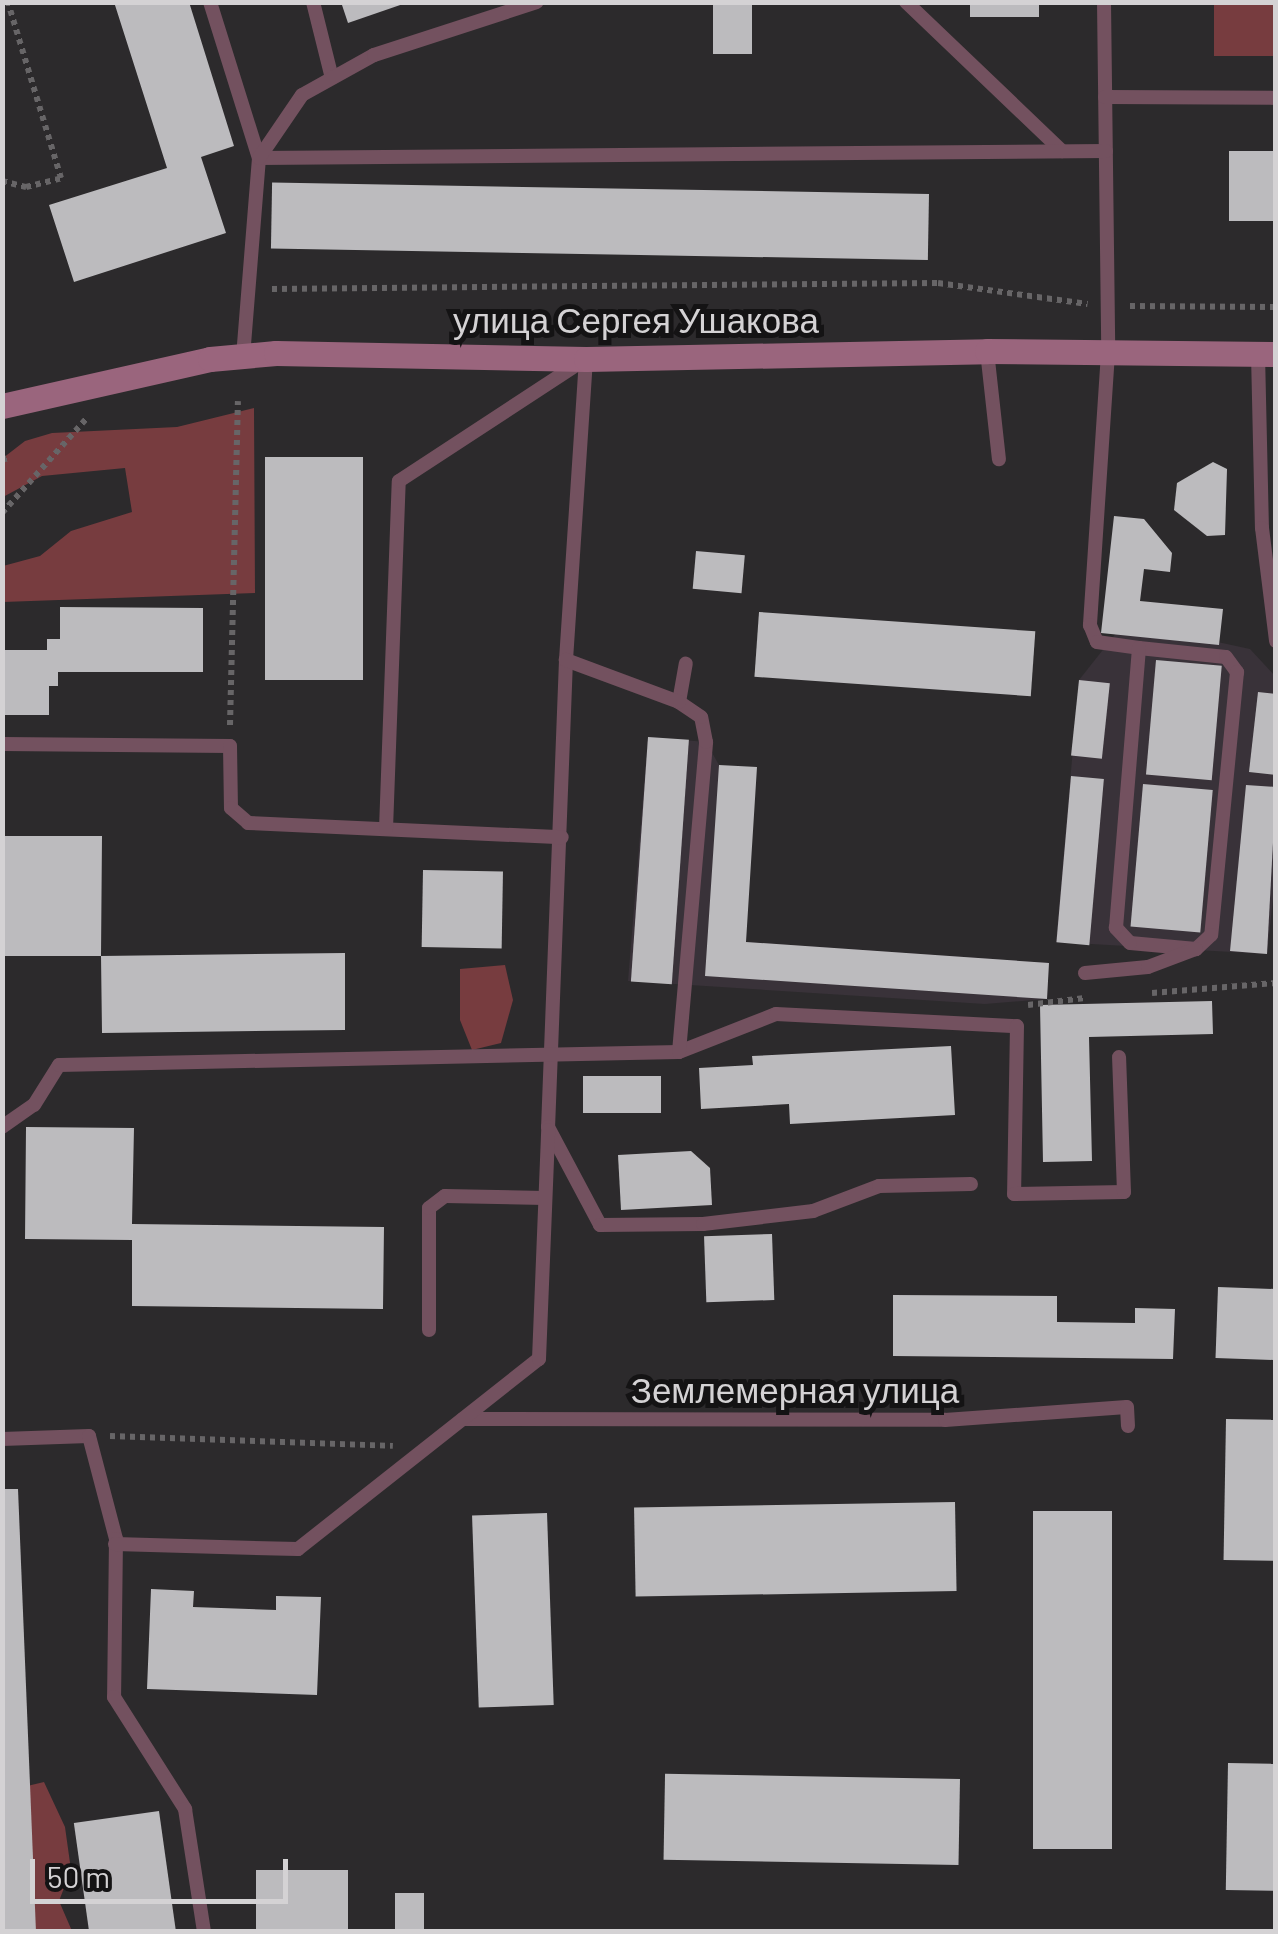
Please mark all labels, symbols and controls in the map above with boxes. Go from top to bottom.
street label: улица Сергея Ушакова [453,298,819,340]
street label: Землемерная улица [631,1368,959,1410]
scale bar [35,1839,292,1901]
text: 50 m [47,1858,110,1894]

